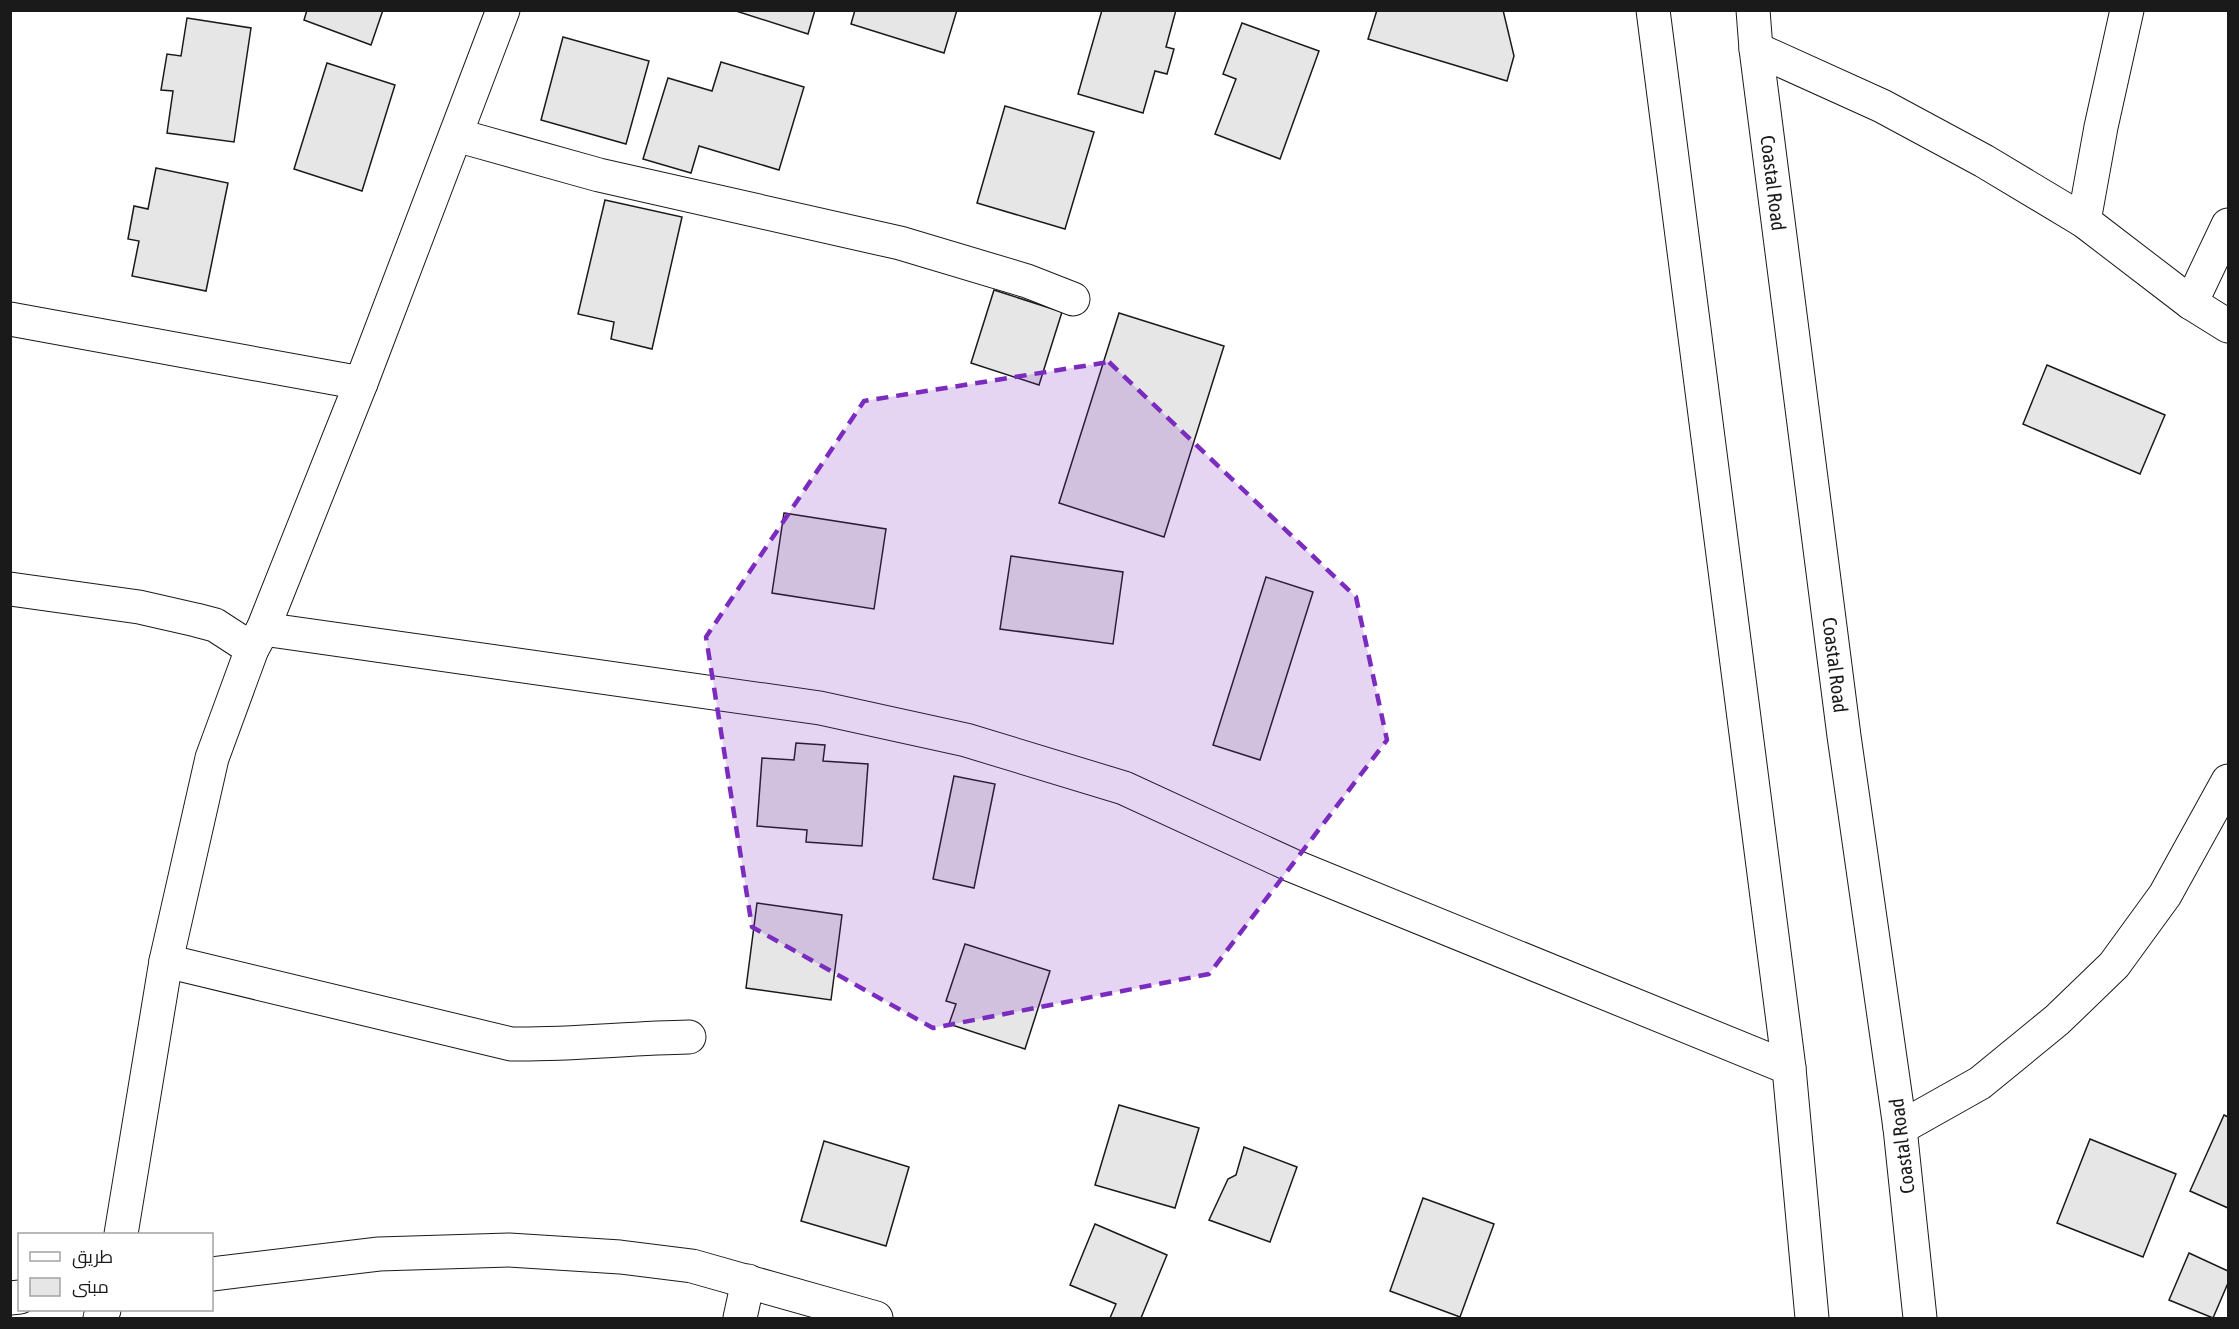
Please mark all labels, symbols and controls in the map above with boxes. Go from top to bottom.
street label: Coastal Road [1756,134,1791,232]
street label: Coastal Road [1818,616,1853,714]
street label: Coastal Road [1884,1097,1919,1195]
legend [18,1233,213,1311]
text: طريق [72,1246,113,1269]
text: مبنى [72,1276,109,1298]

